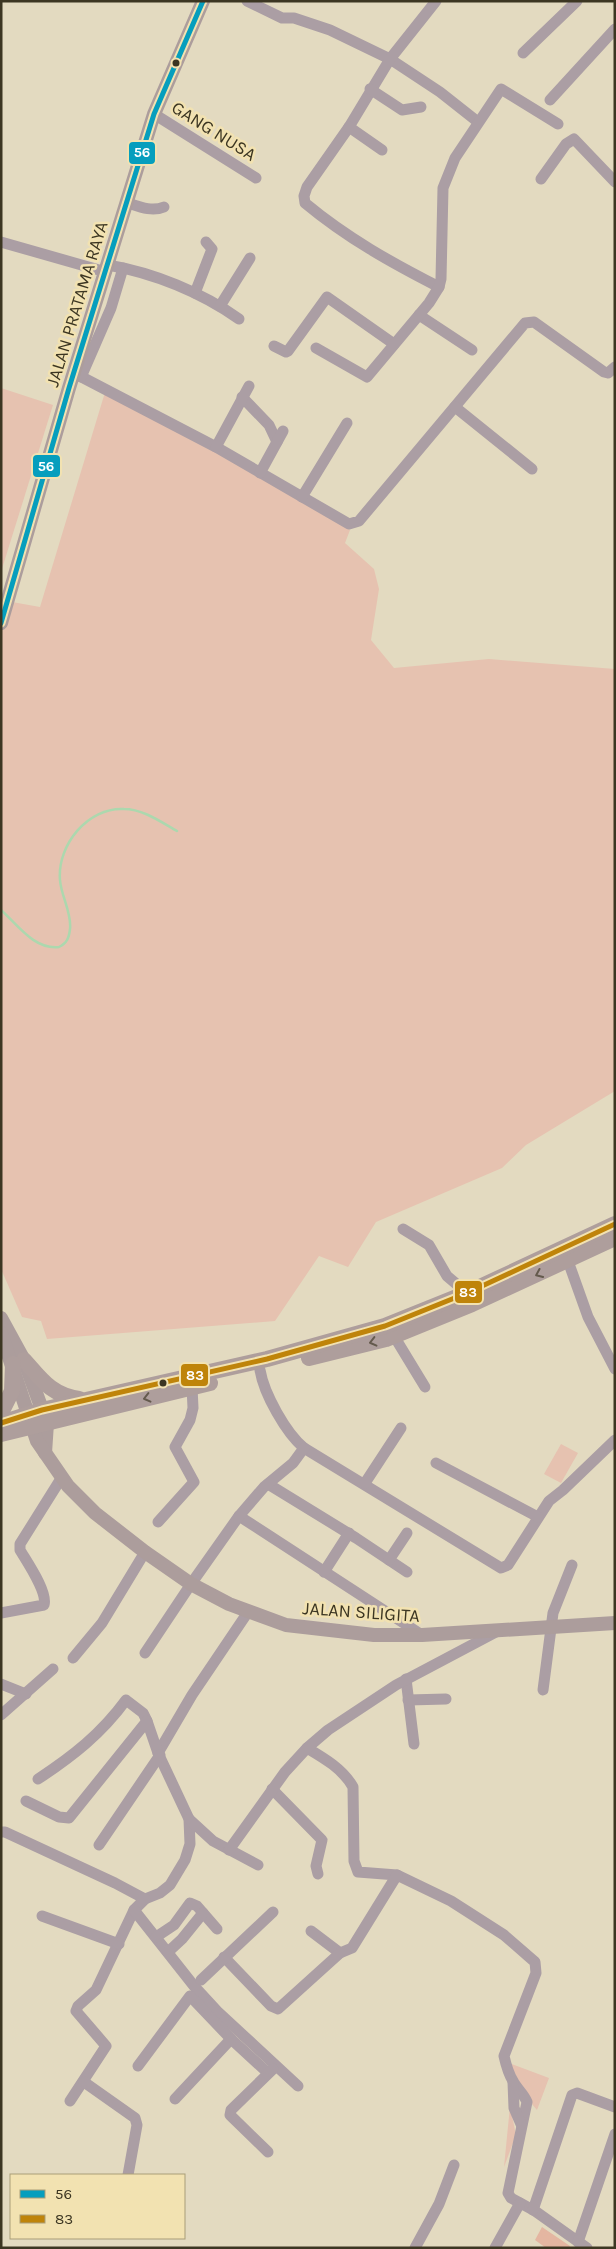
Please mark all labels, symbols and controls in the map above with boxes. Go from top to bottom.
unlabelled marker [171,58,181,68]
street label: GANG NUSA [168,96,260,166]
line badge: 56 [128,141,156,165]
text: 56 [134,144,150,161]
street label: JALAN PRATAMA RAYA [41,219,113,389]
line badge: 56 [32,454,61,478]
text: 56 [38,458,54,475]
one-way arrow [535,1268,544,1278]
line badge: 83 [454,1280,483,1304]
text: 83 [459,1284,477,1301]
one-way arrow [370,1337,378,1347]
line badge: 83 [180,1363,209,1387]
text: 83 [186,1367,204,1384]
unlabelled marker [158,1378,168,1388]
one-way arrow [143,1392,152,1403]
street label: JALAN SILIGITA [302,1597,420,1627]
legend [10,2174,185,2239]
text: 56 [55,2185,72,2203]
text: 83 [55,2210,73,2228]

